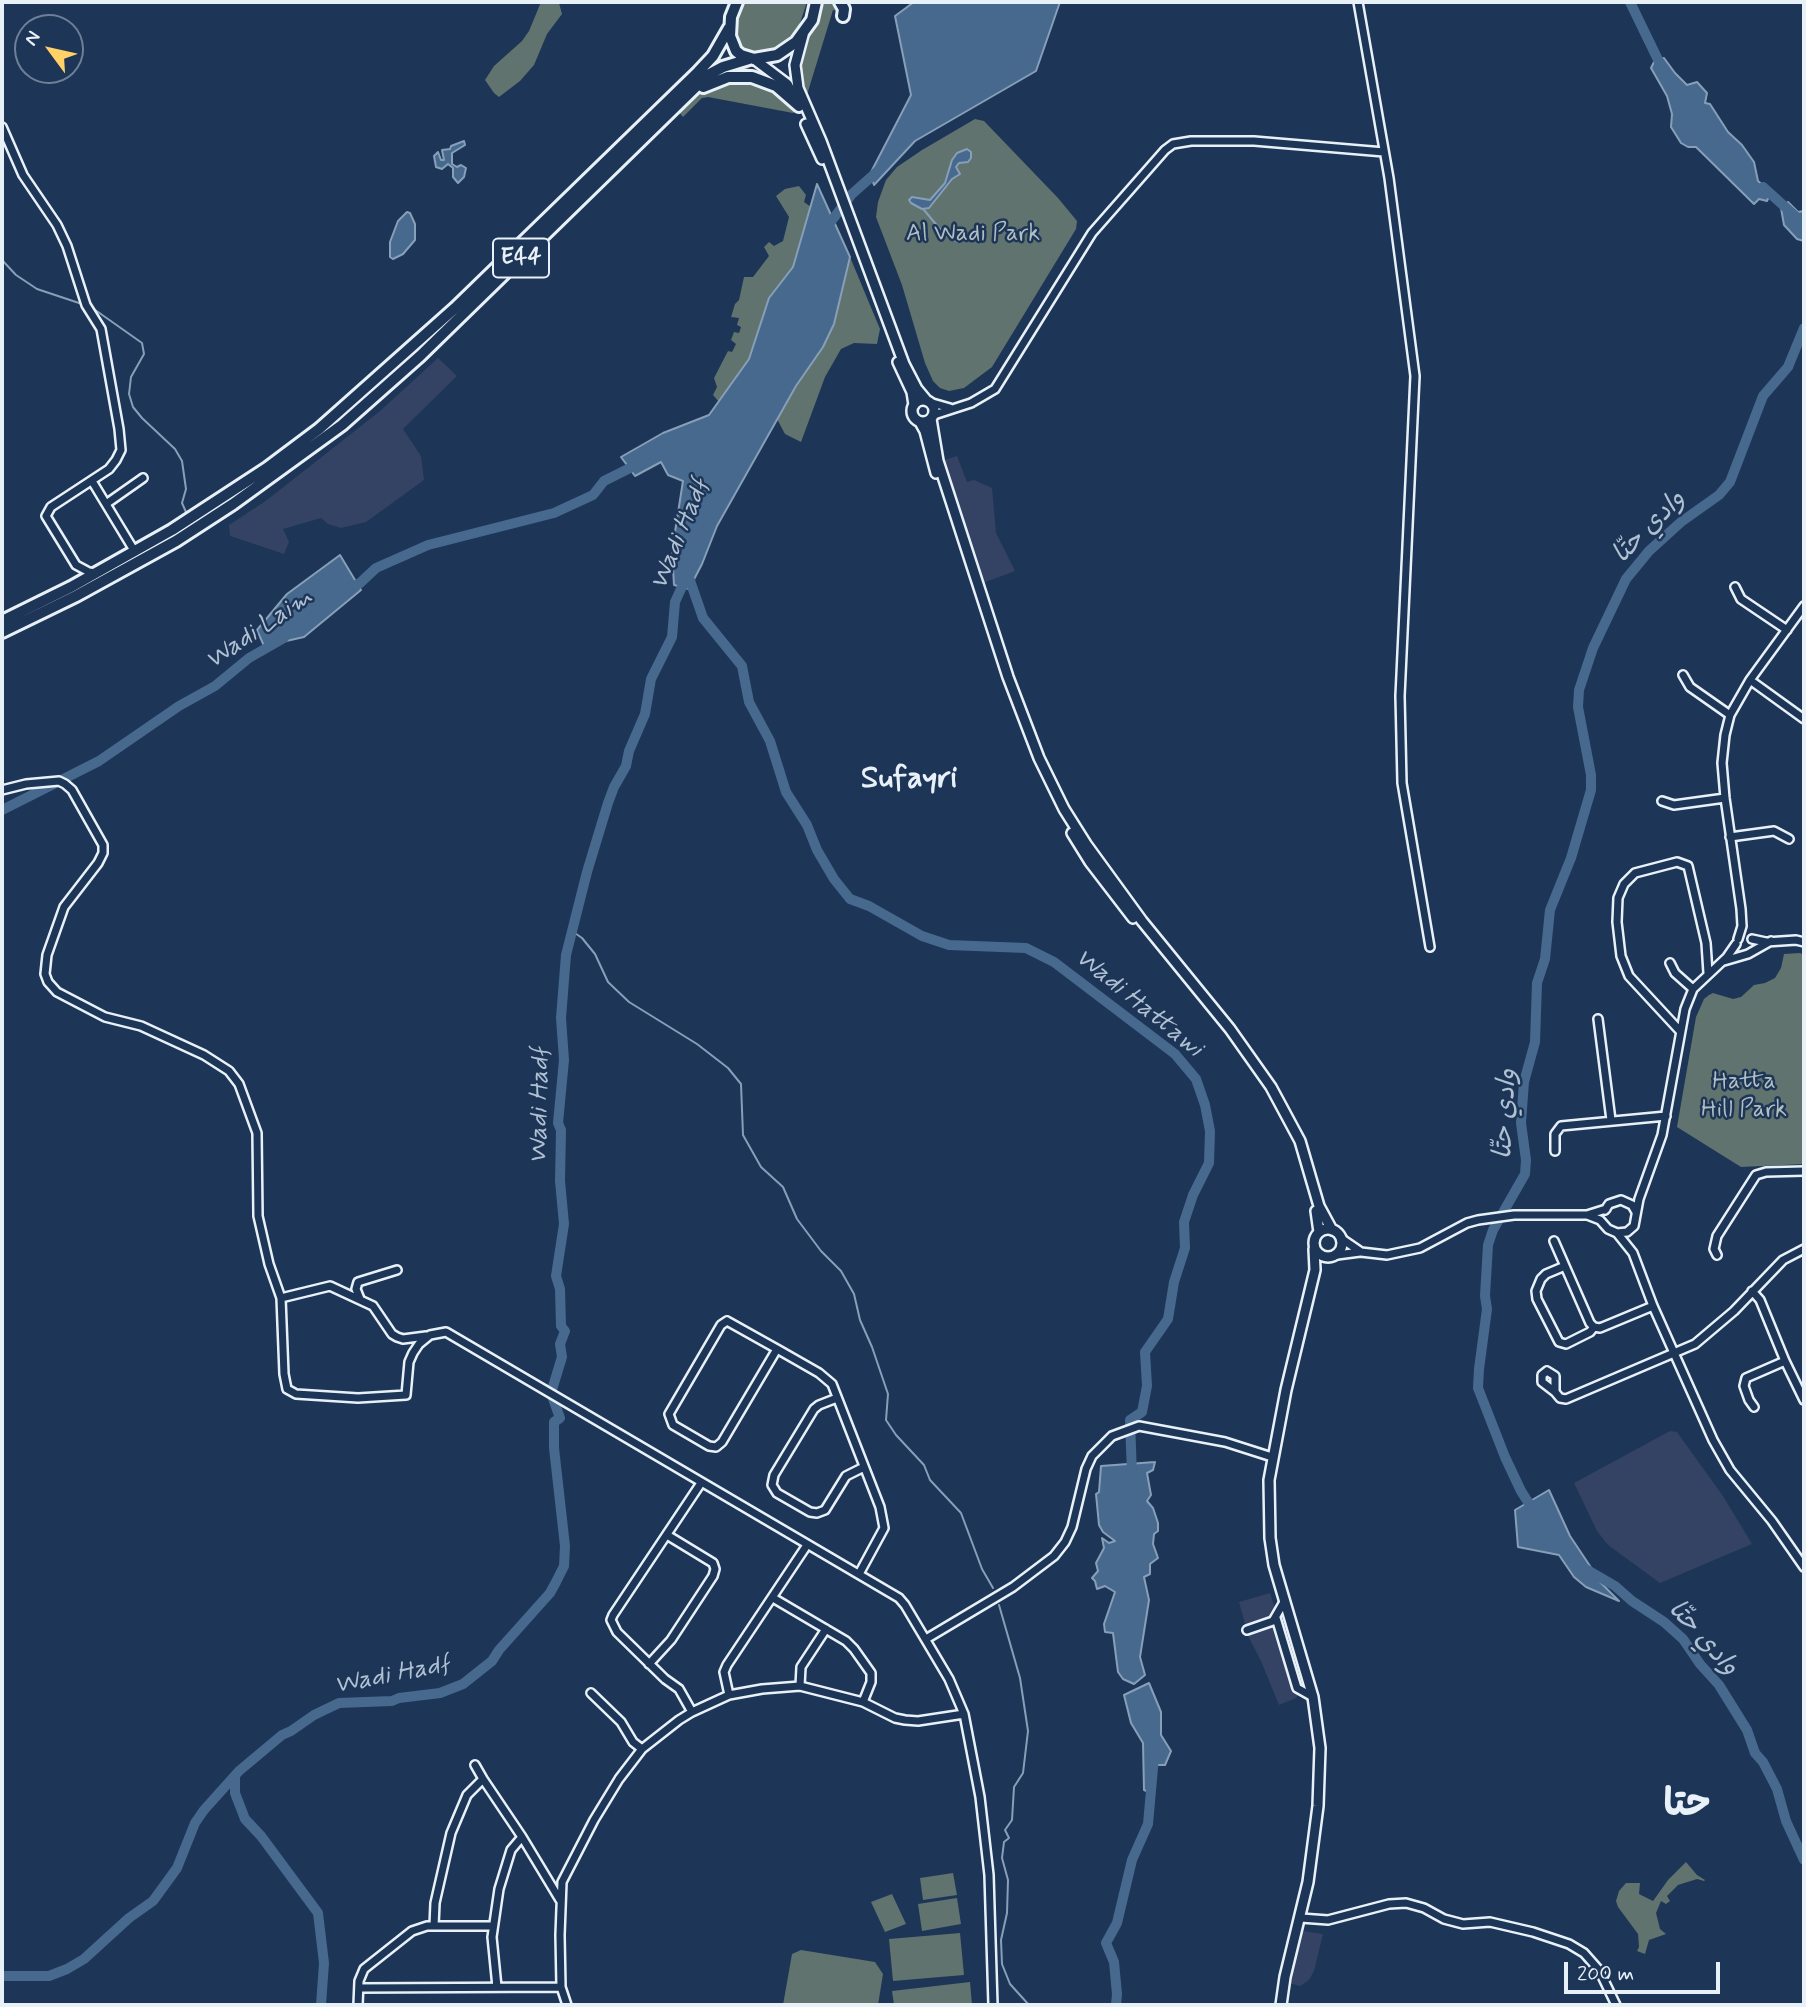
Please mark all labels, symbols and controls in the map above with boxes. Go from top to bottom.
north arrow [14,14,84,84]
text: N [19,26,47,50]
park label: Al Wadi Park [906,221,1040,249]
road number: E44 [493,238,549,278]
water label: Wadi Hadf [645,475,717,595]
water label: وادي حتّا [1607,485,1693,571]
water label: Wadi Laim [200,583,320,677]
district label: Sufayri [861,761,957,799]
water label: Wadi Hattawi [1068,943,1208,1065]
water label: Wadi Hadf [524,1047,558,1165]
water label: وادي حتّا [1489,1068,1525,1160]
park label: Hatta Hill Park [1701,1069,1787,1125]
water label: وادي حتّا [1660,1595,1744,1683]
water label: Wadi Hadf [332,1650,452,1702]
district label: حتا [1663,1784,1711,1830]
scale bar [1568,1948,1724,1992]
text: 200 m [1577,1960,1634,1988]

